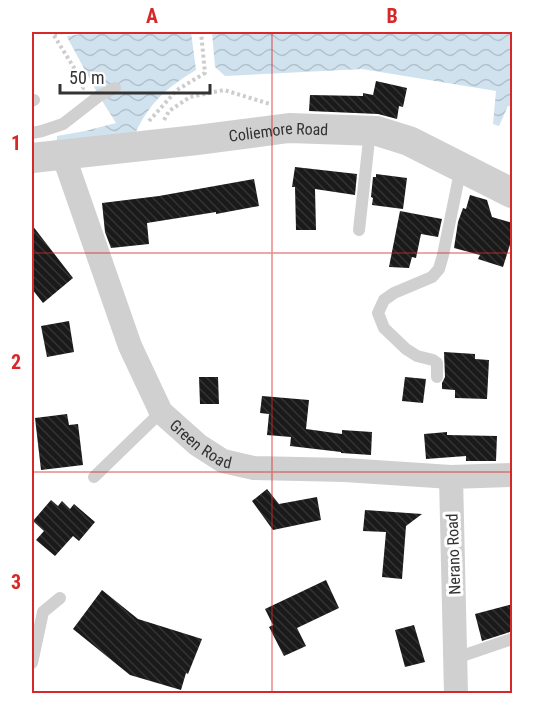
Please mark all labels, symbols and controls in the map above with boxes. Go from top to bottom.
text: A [146,4,158,28]
text: B [386,4,398,28]
scale bar [60,57,210,95]
text: 50 m [69,67,104,88]
street label: Coliemore Road [228,119,329,146]
text: 1 [11,131,21,155]
text: 2 [11,350,21,374]
street label: Green Road [166,416,234,473]
street label: Nerano Road [443,513,464,595]
text: 3 [11,570,21,594]

